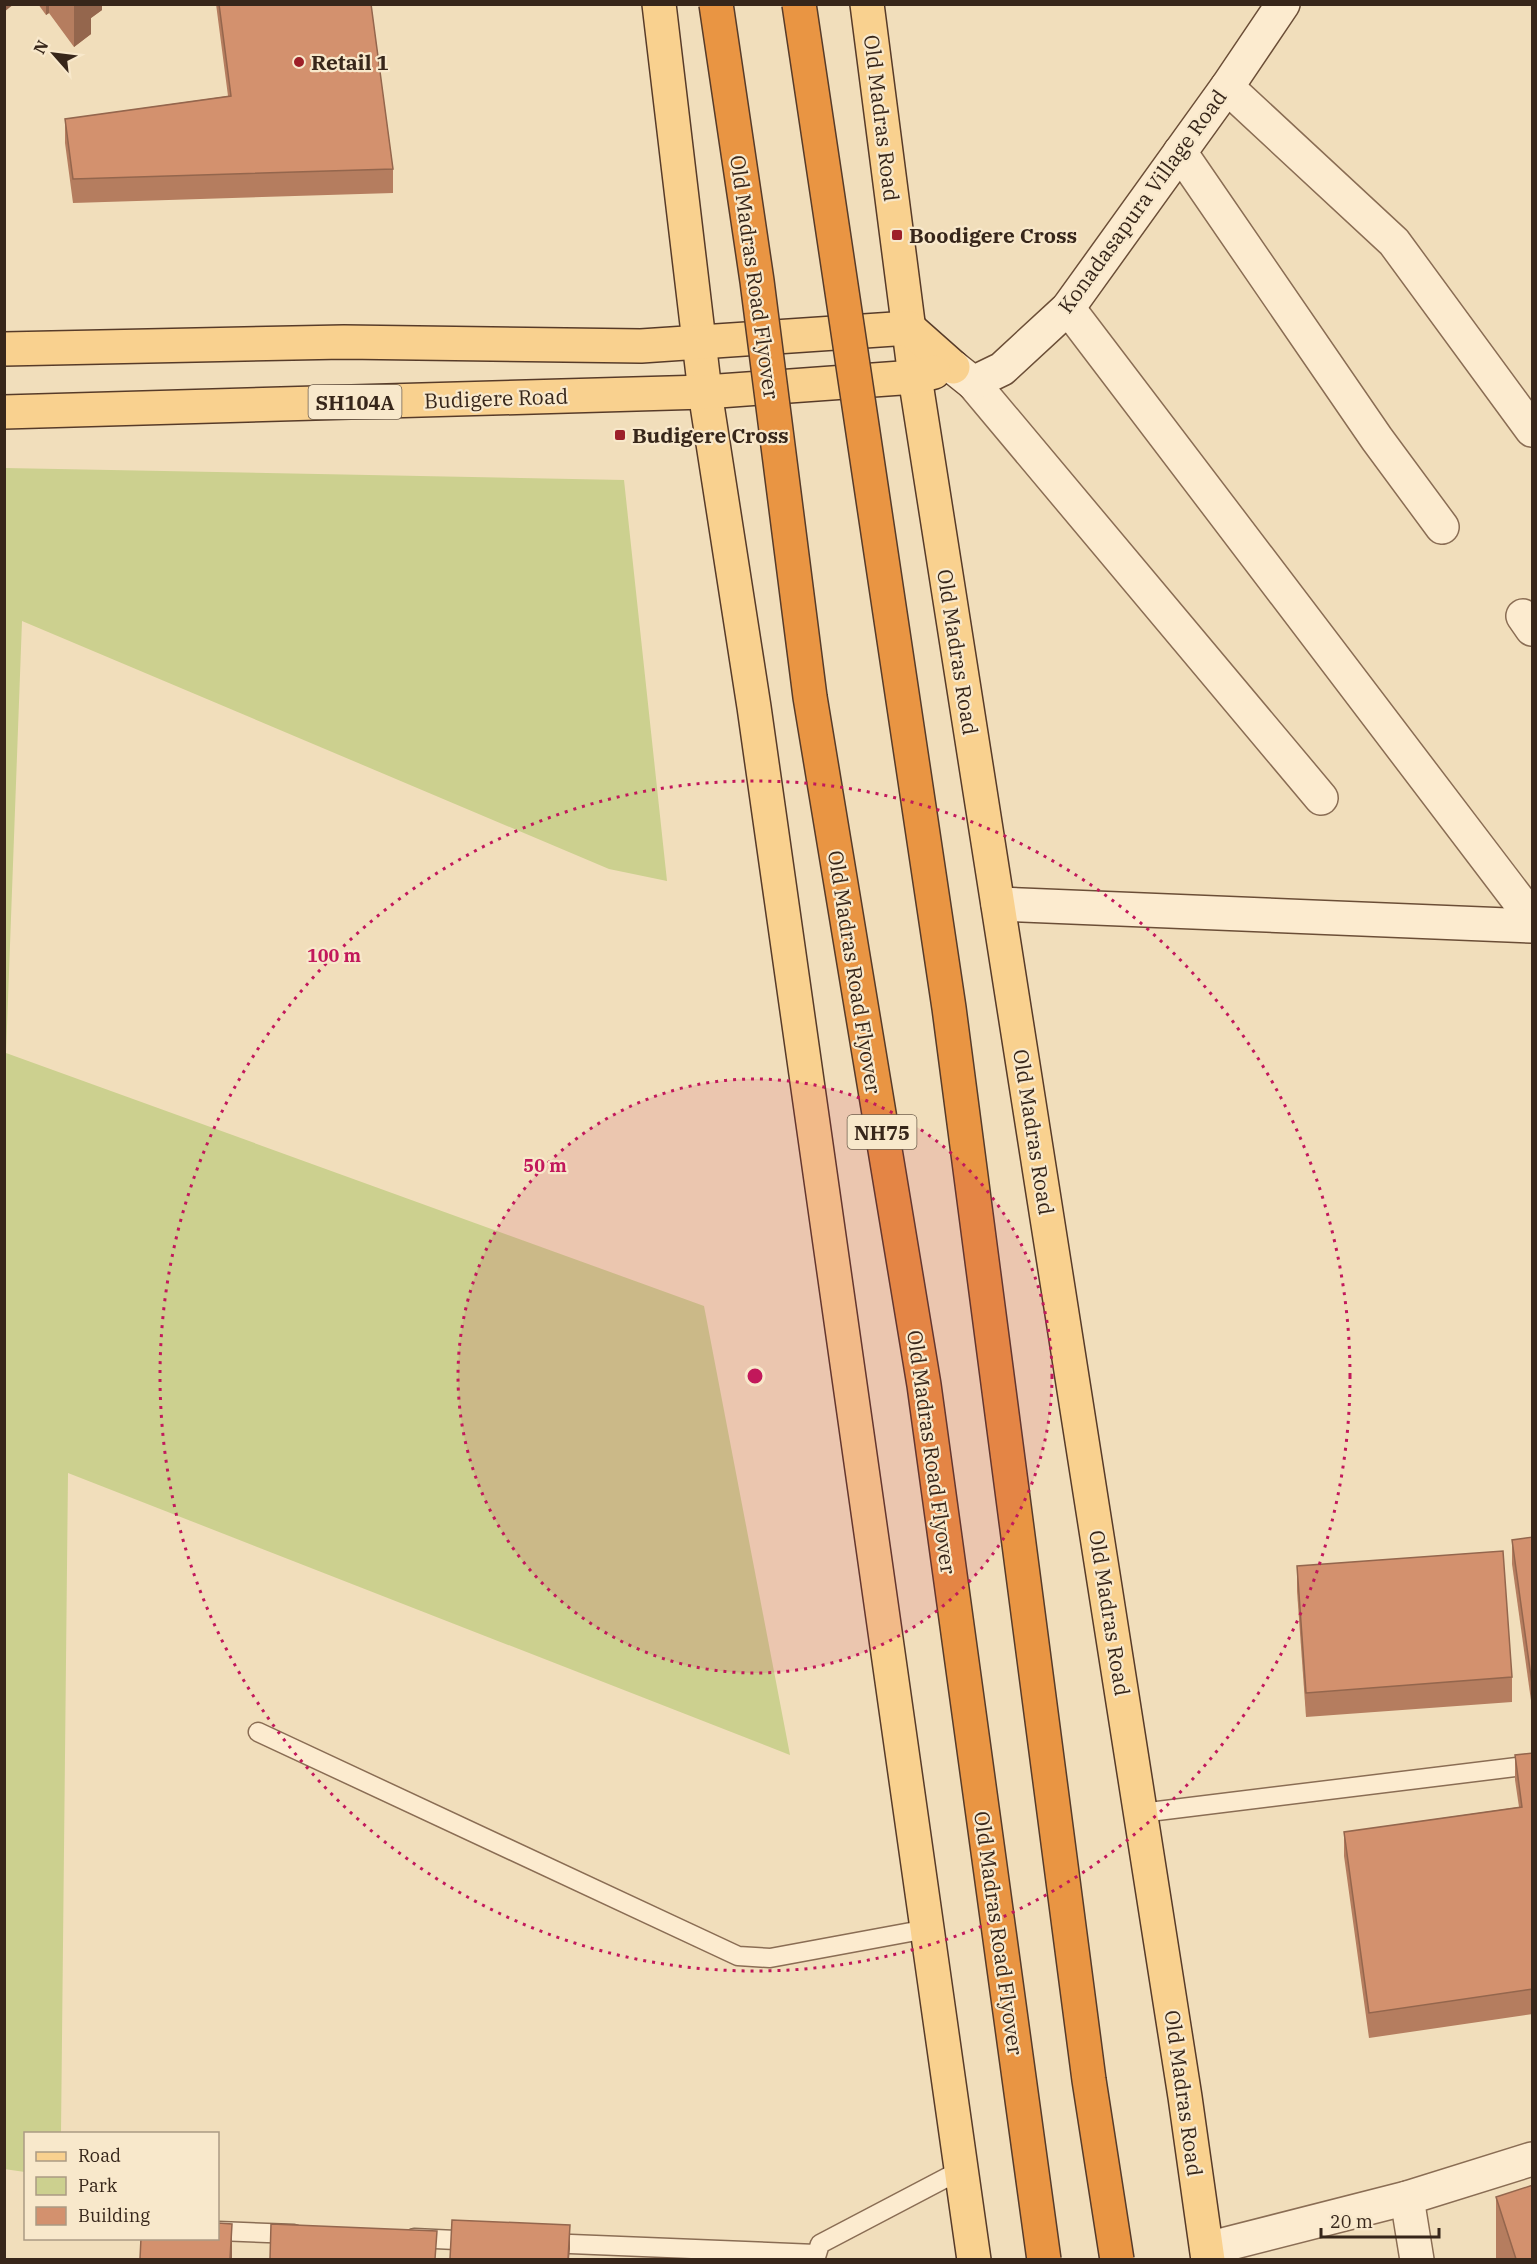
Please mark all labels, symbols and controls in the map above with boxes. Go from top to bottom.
north arrow [24,24,84,84]
street label: Old Madras Road [858,33,906,203]
text: N [29,37,53,57]
place label: Retail 1 [311,48,389,76]
marker: Retail 1 [292,55,306,69]
street label: Konadasapura Village Road [1051,83,1233,318]
street label: Old Madras Road Flyover [724,153,786,401]
place label: Boodigere Cross [909,221,1077,249]
marker: Boodigere Cross [890,228,904,242]
street label: Budigere Road [423,381,569,415]
road number: SH104A [308,385,401,419]
place label: Budigere Cross [632,421,789,449]
marker: Budigere Cross [613,428,627,442]
street label: Old Madras Road [931,567,985,737]
street label: Old Madras Road Flyover [822,848,888,1096]
text: 100 m [307,944,362,967]
street label: Old Madras Road [1007,1047,1061,1217]
road number: NH75 [848,1115,916,1149]
text: 50 m [523,1154,567,1177]
street label: Old Madras Road Flyover [901,1328,963,1576]
centre of rings [745,1366,765,1386]
street label: Old Madras Road [1083,1528,1137,1698]
street label: Old Madras Road Flyover [968,1809,1030,2057]
street label: Old Madras Road [1158,2008,1210,2178]
legend [24,2132,219,2240]
text: Road [78,2144,121,2167]
text: Park [78,2174,118,2197]
scale bar [1321,2201,1440,2239]
text: Building [78,2204,150,2227]
text: 20 m [1330,2210,1373,2233]

